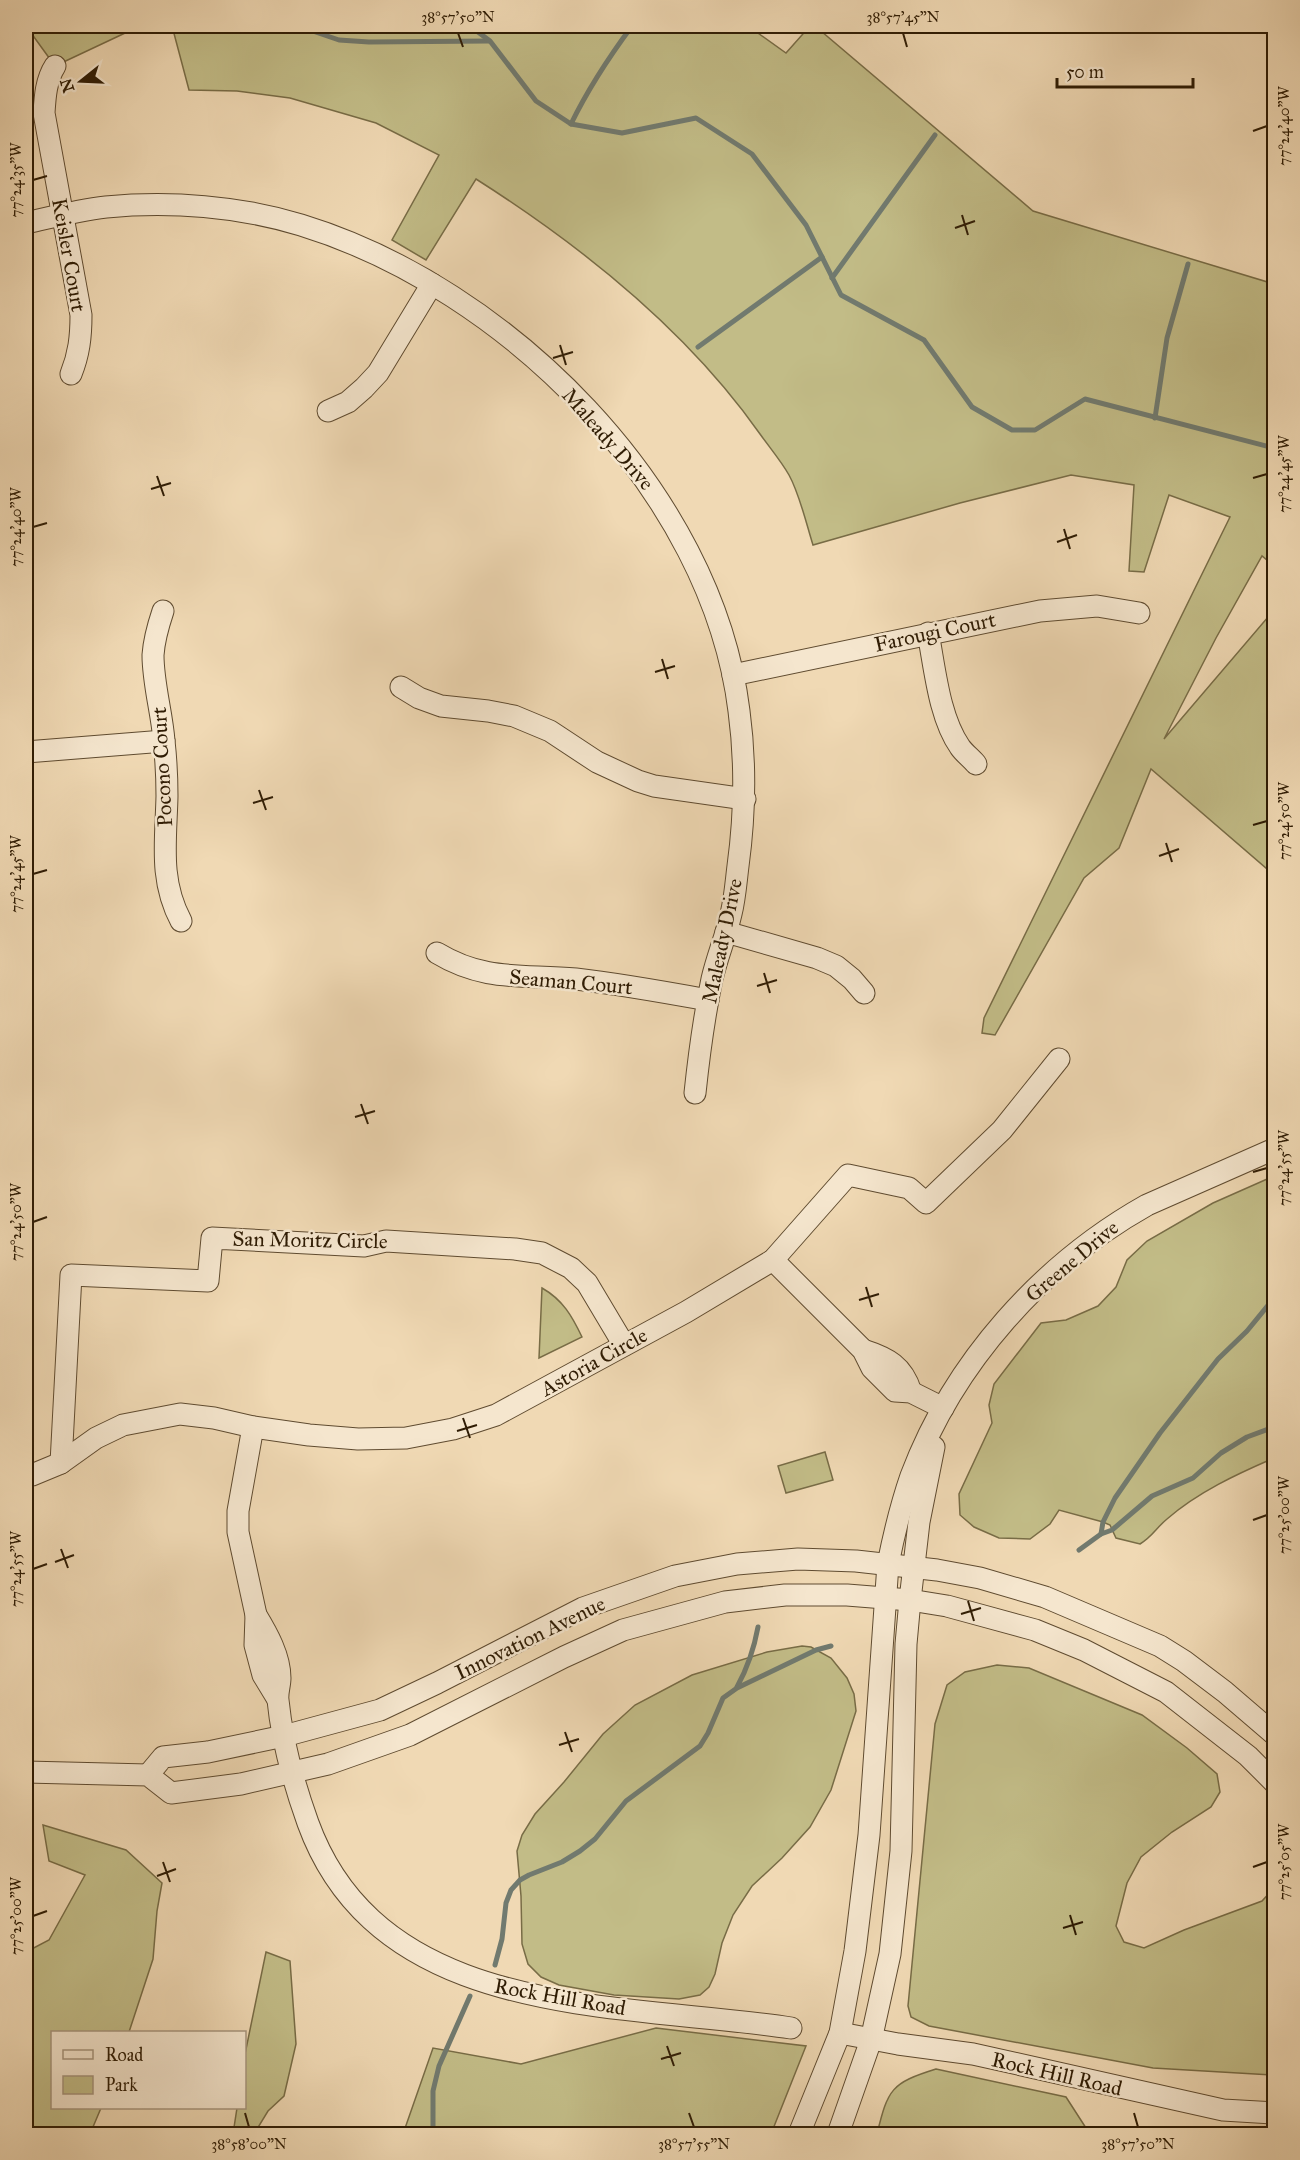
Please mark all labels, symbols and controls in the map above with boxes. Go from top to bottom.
text: 38°57'50"N [421,8,495,26]
text: 38°57'45"N [866,8,940,26]
north arrow [51,51,111,111]
scale bar [1057,51,1194,89]
text: 50 m [1066,61,1104,83]
text: N [56,76,78,95]
text: 77°24'40"W [1275,86,1293,166]
text: 77°24'35"W [7,142,25,218]
street label: Keisler Court [46,196,92,315]
street label: Maleady Drive [557,383,660,496]
text: 77°24'45"W [1275,434,1293,513]
text: 77°24'40"W [7,487,25,567]
street label: Farougi Court [872,606,999,658]
street label: Pocono Court [146,706,178,828]
text: 77°24'50"W [1275,781,1293,860]
text: 77°24'45"W [7,834,25,913]
street label: Maleady Drive [696,876,748,1006]
street label: Seaman Court [508,964,634,1000]
text: 77°24'55"W [1275,1129,1293,1206]
text: 77°24'50"W [7,1182,25,1261]
street label: Greene Drive [1020,1214,1124,1308]
street label: San Moritz Circle [232,1226,388,1254]
street label: Astoria Circle [535,1322,652,1402]
text: 77°25'00"W [1275,1475,1293,1554]
text: 77°24'55"W [7,1530,25,1607]
street label: Innovation Avenue [451,1590,610,1686]
text: 77°25'05"W [1275,1823,1293,1900]
text: 77°25'00"W [7,1876,25,1955]
street label: Rock Hill Road [492,1973,628,2021]
legend [51,2031,246,2109]
text: Road [105,2044,143,2066]
street label: Rock Hill Road [989,2046,1125,2102]
text: Park [105,2074,138,2096]
text: 38°58'00"N [211,2135,287,2153]
text: 38°57'55"N [658,2135,730,2153]
text: 38°57'50"N [1101,2135,1175,2153]

